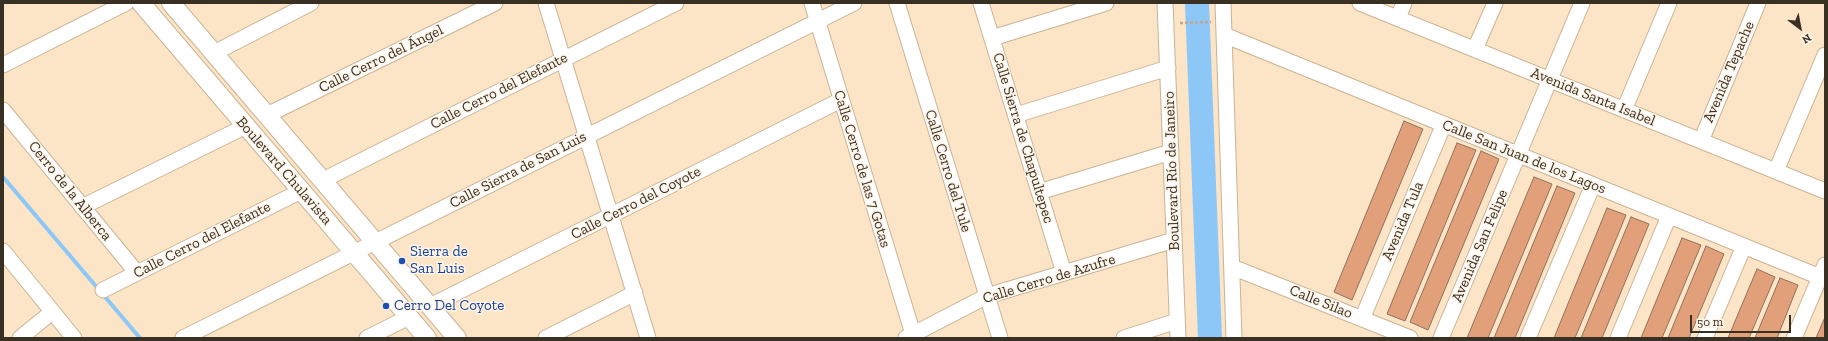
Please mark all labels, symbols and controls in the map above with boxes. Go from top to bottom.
north arrow [1780,8,1820,48]
street label: Avenida Tepache [1700,19,1758,125]
street label: Calle Cerro del Ángel [316,21,446,97]
text: N [1800,31,1814,46]
street label: Calle Cerro del Elefante [427,49,571,133]
street label: Calle Sierra de Chapultepec [988,51,1058,225]
street label: Avenida Santa Isabel [1528,64,1658,130]
street label: Calle Cerro de las 7 Gotas [829,88,895,250]
street label: Boulevard Río de Janeiro [1160,91,1184,251]
street label: Calle Cerro del Tule [921,108,975,234]
street label: Boulevard Chulavista [232,113,336,229]
street label: Calle San Juan de los Lagos [1439,116,1609,198]
street label: Calle Sierra de San Luis [447,128,589,212]
street label: Cerro de la Alberca [24,138,116,244]
street label: Calle Cerro del Coyote [568,162,704,244]
street label: Avenida Tula [1378,179,1428,263]
street label: Avenida San Felipe [1448,187,1512,305]
street label: Calle Cerro del Elefante [130,198,274,282]
place label: Sierra de San Luis [410,243,468,278]
street label: Calle Cerro de Azufre [981,250,1117,308]
marker: Sierra de San Luis [397,256,407,266]
street label: Calle Silao [1287,281,1355,323]
place label: Cerro Del Coyote [394,297,504,315]
marker: Cerro Del Coyote [381,301,391,311]
scale bar [1692,307,1793,333]
text: 50 m [1697,315,1723,329]

